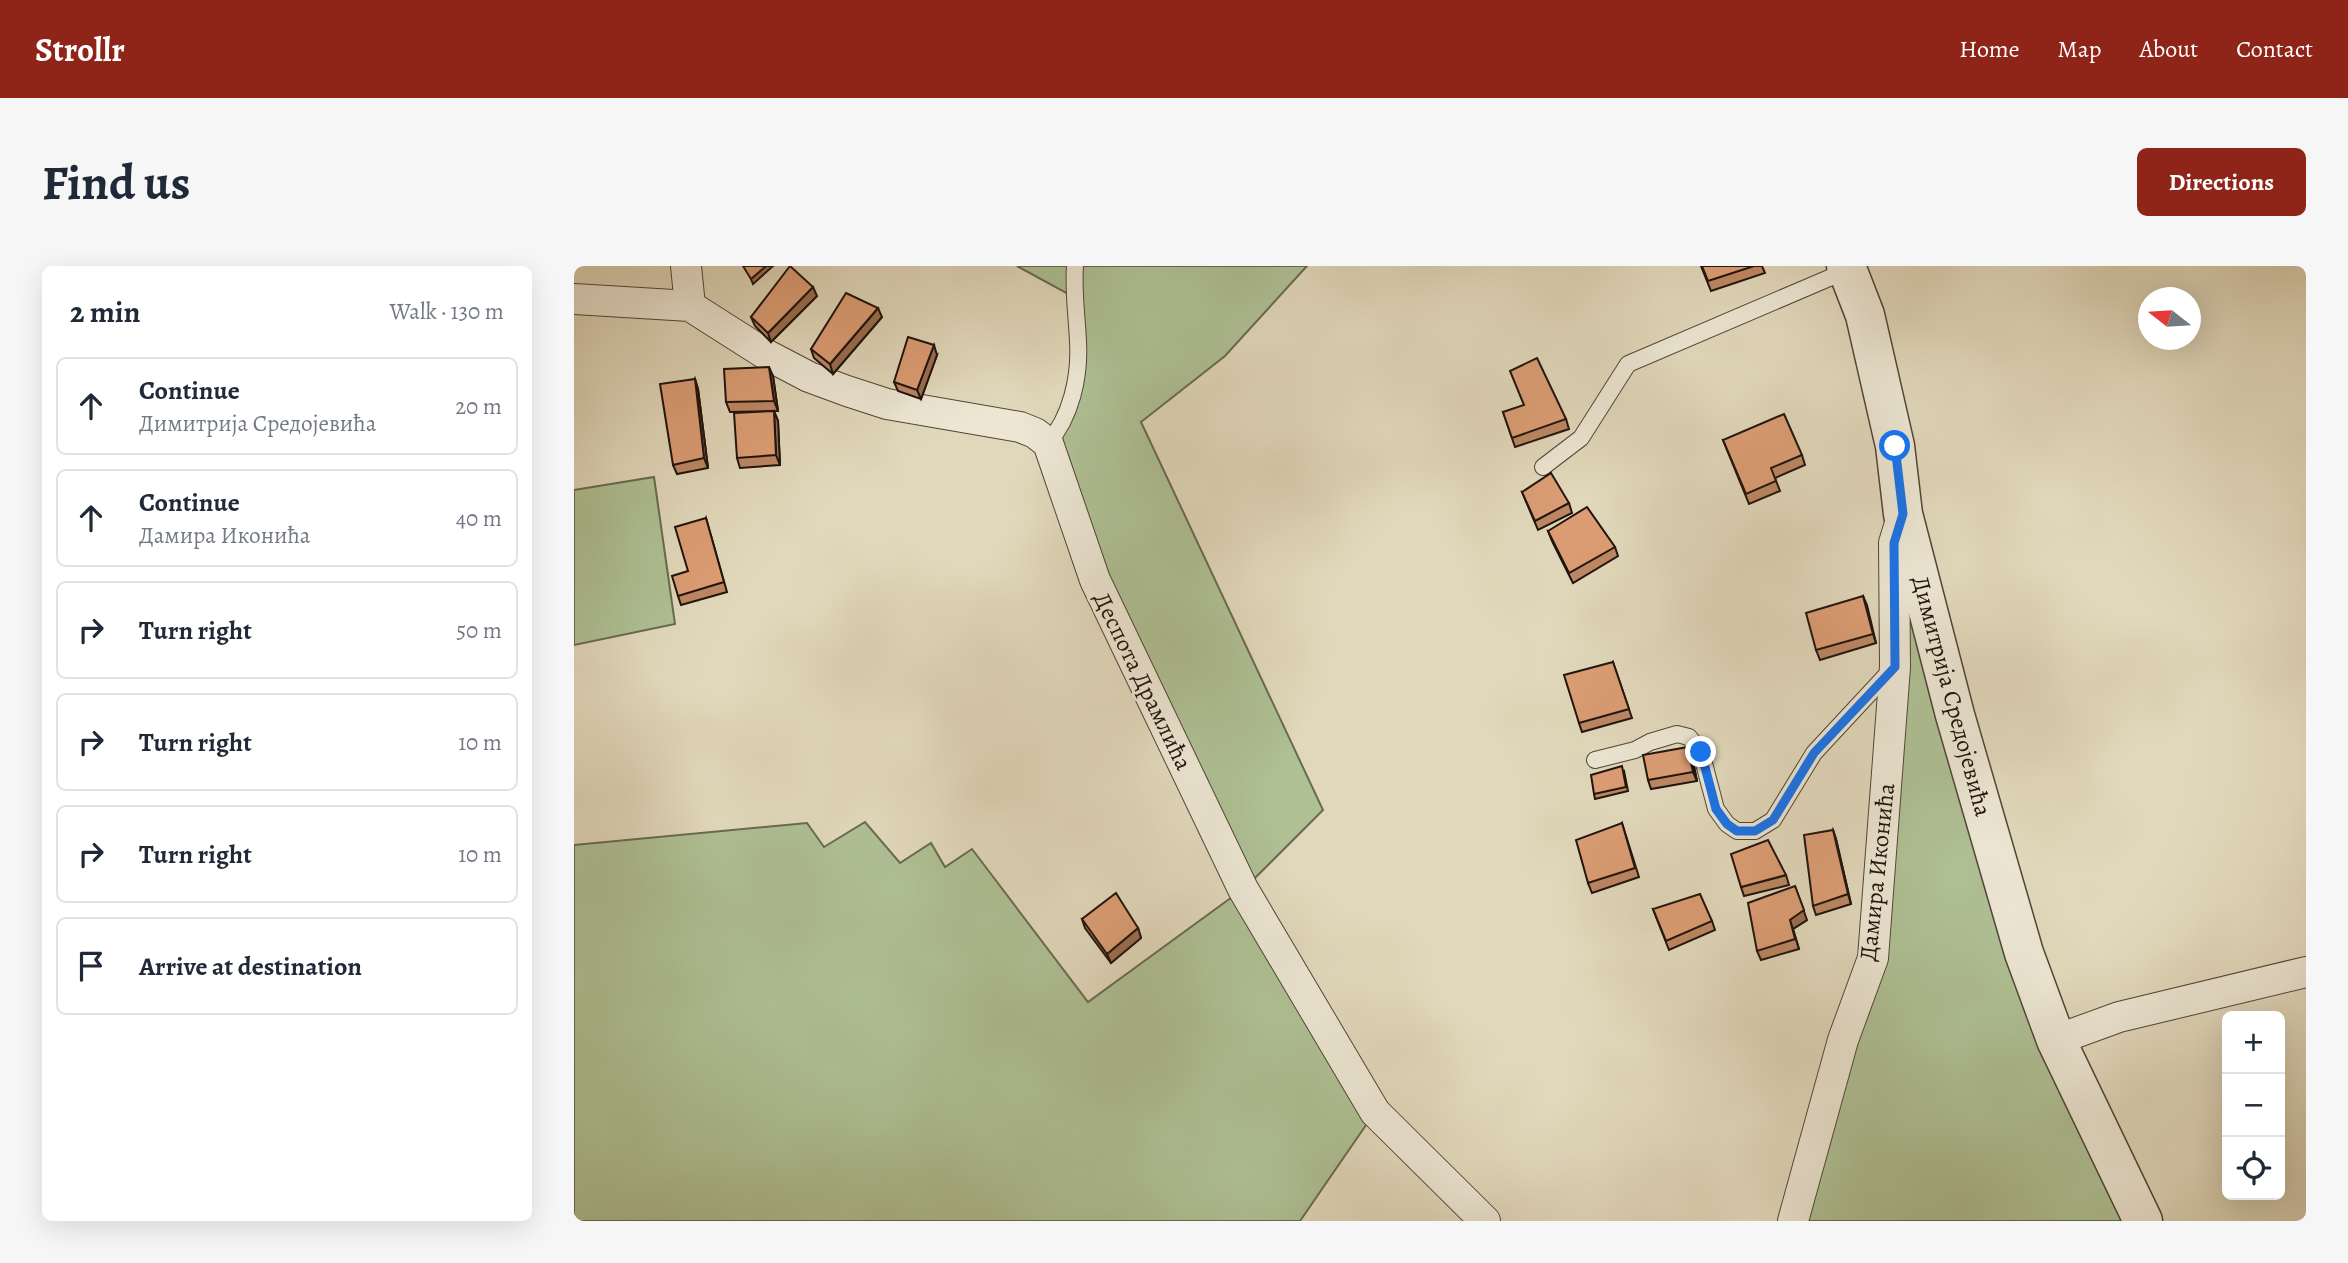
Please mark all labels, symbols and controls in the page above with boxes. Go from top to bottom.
text: Strollr [35,27,125,72]
text: Home [1959,33,2020,65]
text: Map [2058,33,2102,65]
text: About [2140,33,2198,65]
text: Contact [2236,33,2313,65]
button: Directions [2137,148,2306,216]
text: Find us [42,149,190,216]
north arrow [2138,287,2201,350]
text: 2 min [70,292,140,332]
text: Walk · 130 m [390,296,504,327]
text: Continue [139,373,240,408]
icon: ahead [72,387,110,425]
text: 20 m [455,391,502,422]
text: Димитрија Средојевића [139,408,376,439]
route start [1879,430,1910,461]
text: Continue [139,485,240,520]
icon: ahead [72,499,110,537]
text: 40 m [456,503,502,534]
text: Дамира Иконића [139,520,310,551]
street label: Димитрија Средојевића [1905,572,1999,820]
street label: Деспота Драмлића [1086,587,1200,775]
icon: right [72,611,110,649]
text: Turn right [139,613,252,648]
text: 50 m [456,615,502,646]
icon: right [72,723,110,761]
text: Turn right [139,725,252,760]
text: 10 m [458,727,502,758]
route end [1685,736,1716,767]
street label: Дамира Иконића [1852,781,1902,963]
icon: right [72,835,110,873]
text: Turn right [139,837,252,872]
text: 10 m [458,839,502,870]
icon: arrive [72,947,110,985]
text: Arrive at destination [139,949,362,984]
map controls [2222,1011,2285,1200]
button: + [2222,1011,2285,1074]
button: − [2222,1074,2285,1137]
button: locate [2222,1137,2285,1200]

